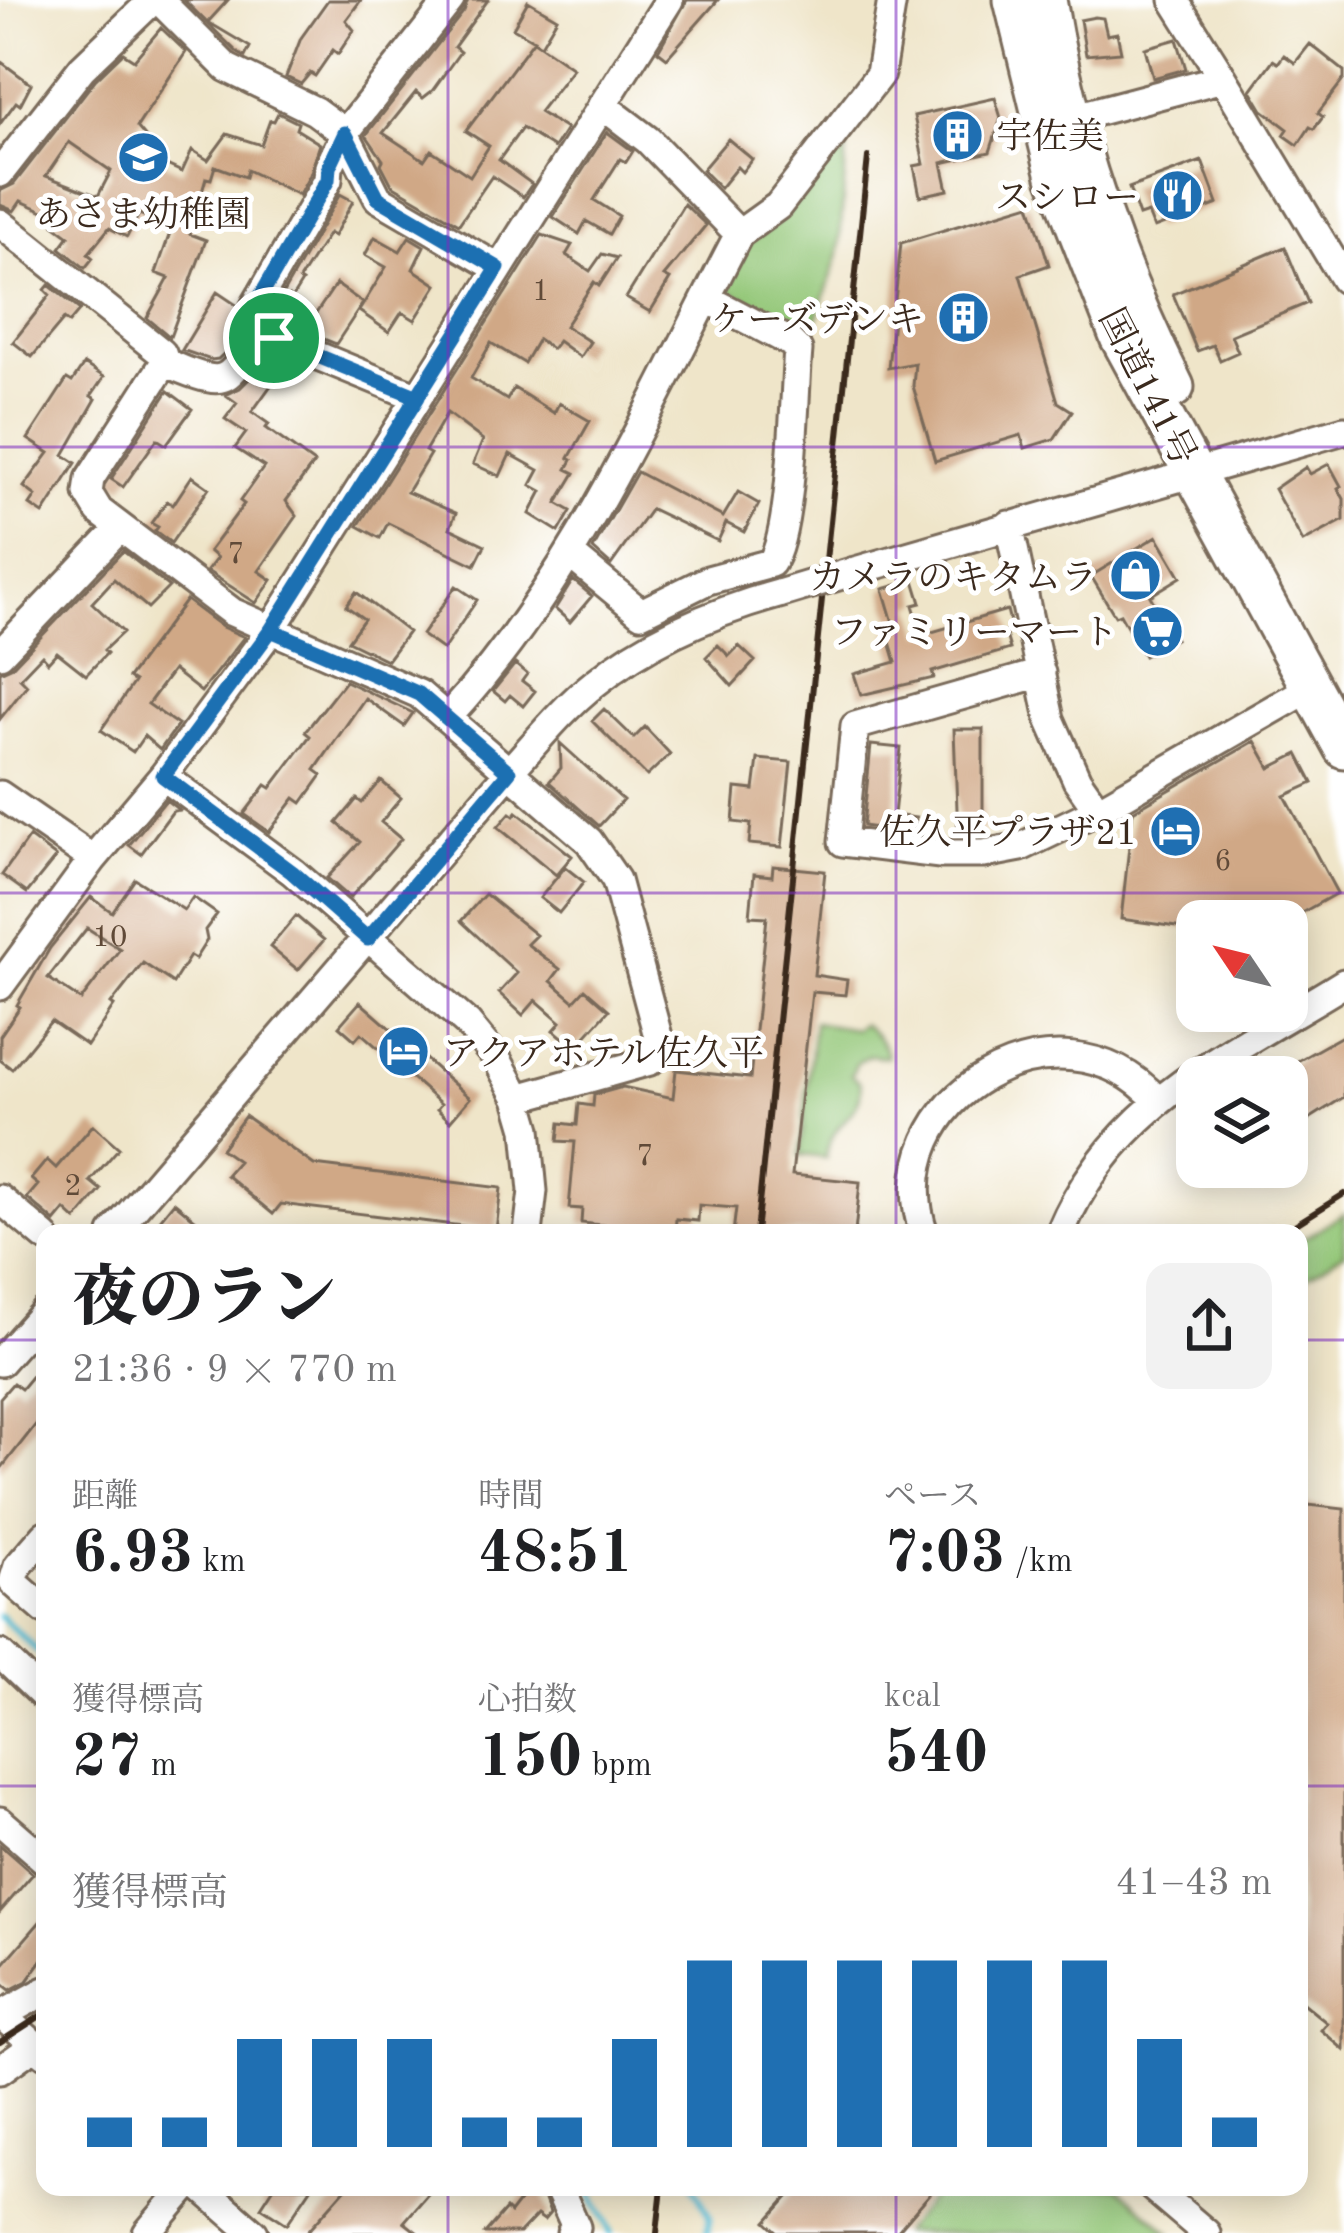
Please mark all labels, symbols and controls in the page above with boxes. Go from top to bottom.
building icon: 宇佐美 [929,107,985,163]
place label: 宇佐美 [996,117,1104,157]
school or university icon: あさま幼稚園 [115,129,171,185]
restaurant icon: スシロー [1150,168,1206,224]
place label: スシロー [995,182,1139,218]
place label: あさま幼稚園 [35,195,251,235]
house number: 1 [532,277,550,307]
pin [223,287,325,389]
building icon: ケーズデンキ [935,290,991,346]
place label: ケーズデンキ [711,301,924,340]
street label: 国道141号 [1091,302,1204,472]
icon: arrive [241,305,307,371]
house number: 7 [227,540,245,570]
shop icon: カメラのキタムラ [1108,548,1164,604]
place label: カメラのキタムラ [809,561,1097,598]
supermarket icon: ファミリーマート [1129,603,1185,659]
place label: ファミリーマート [831,616,1118,653]
hotel icon: 佐久平プラザ21 [1148,803,1204,859]
place label: 佐久平プラザ21 [879,813,1137,853]
house number: 6 [1214,847,1232,877]
north arrow [1176,900,1308,1032]
map controls [1176,900,1308,1188]
house number: 10 [93,923,127,953]
hotel icon: アクアホテル佐久平 [376,1024,432,1080]
place label: アクアホテル佐久平 [443,1034,764,1074]
button: layers [1176,1056,1308,1188]
house number: 7 [636,1142,654,1172]
house number: 2 [64,1172,82,1202]
button: share [1146,1263,1272,1389]
text: 夜のラン [72,1269,336,1335]
text: 21:36 · 9 × 770 m [72,1351,397,1390]
text: 距離 [72,1481,138,1514]
text: 時間 [478,1481,544,1514]
text: ペース [884,1481,981,1514]
text: 6.93 [72,1525,193,1585]
text: 48:51 [478,1525,634,1585]
text: 7:03 [884,1525,1005,1585]
text: km [193,1546,246,1579]
text: /km [1005,1546,1073,1579]
text: kcal [884,1681,941,1714]
text: 獲得標高 [72,1685,204,1718]
text: 心拍数 [478,1685,577,1718]
text: 540 [884,1725,988,1785]
text: 27 [72,1729,142,1789]
text: 150 [478,1729,582,1789]
text: m [142,1750,177,1783]
text: bpm [582,1750,652,1783]
text: 41–43 m [1115,1864,1272,1903]
text: 獲得標高 [72,1875,228,1914]

